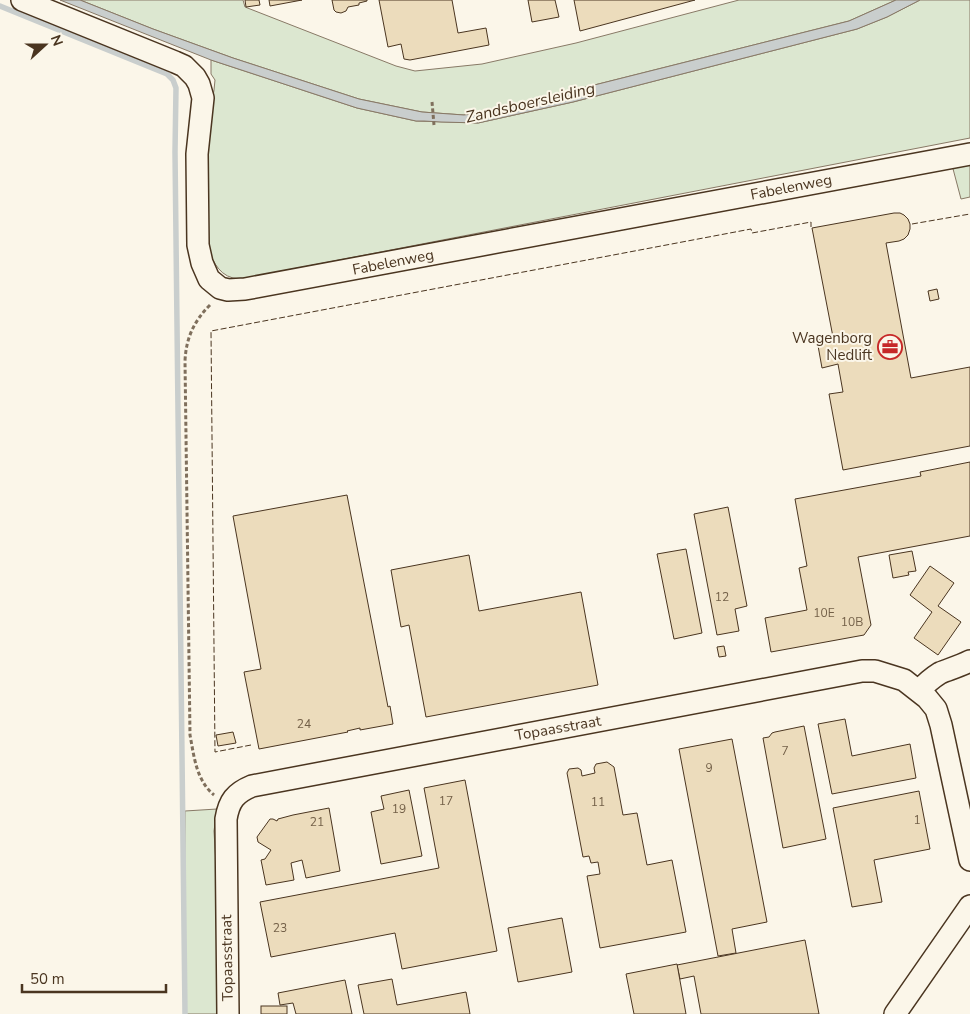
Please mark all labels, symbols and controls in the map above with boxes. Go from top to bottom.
north arrow [20,20,70,70]
text: N [46,32,67,49]
water label: Zandsboersleiding [463,77,597,129]
street label: Fabelenweg [749,169,833,205]
street label: Fabelenweg [351,244,435,280]
place label: Wagenborg Nedlift [792,328,873,365]
office icon: Wagenborg Nedlift [877,334,903,360]
house number: 12 [715,589,729,605]
house number: 10E [813,605,835,621]
house number: 10B [841,614,863,630]
street label: Topaasstraat [513,710,603,745]
house number: 24 [297,716,311,732]
house number: 7 [781,743,789,759]
house number: 9 [705,760,713,776]
house number: 17 [439,793,453,809]
house number: 11 [591,794,605,810]
house number: 19 [392,801,406,817]
house number: 1 [913,812,921,828]
house number: 21 [310,814,324,830]
street label: Topaasstraat [216,914,238,1002]
house number: 23 [273,920,287,936]
scale bar [22,962,166,994]
text: 50 m [30,969,65,989]

